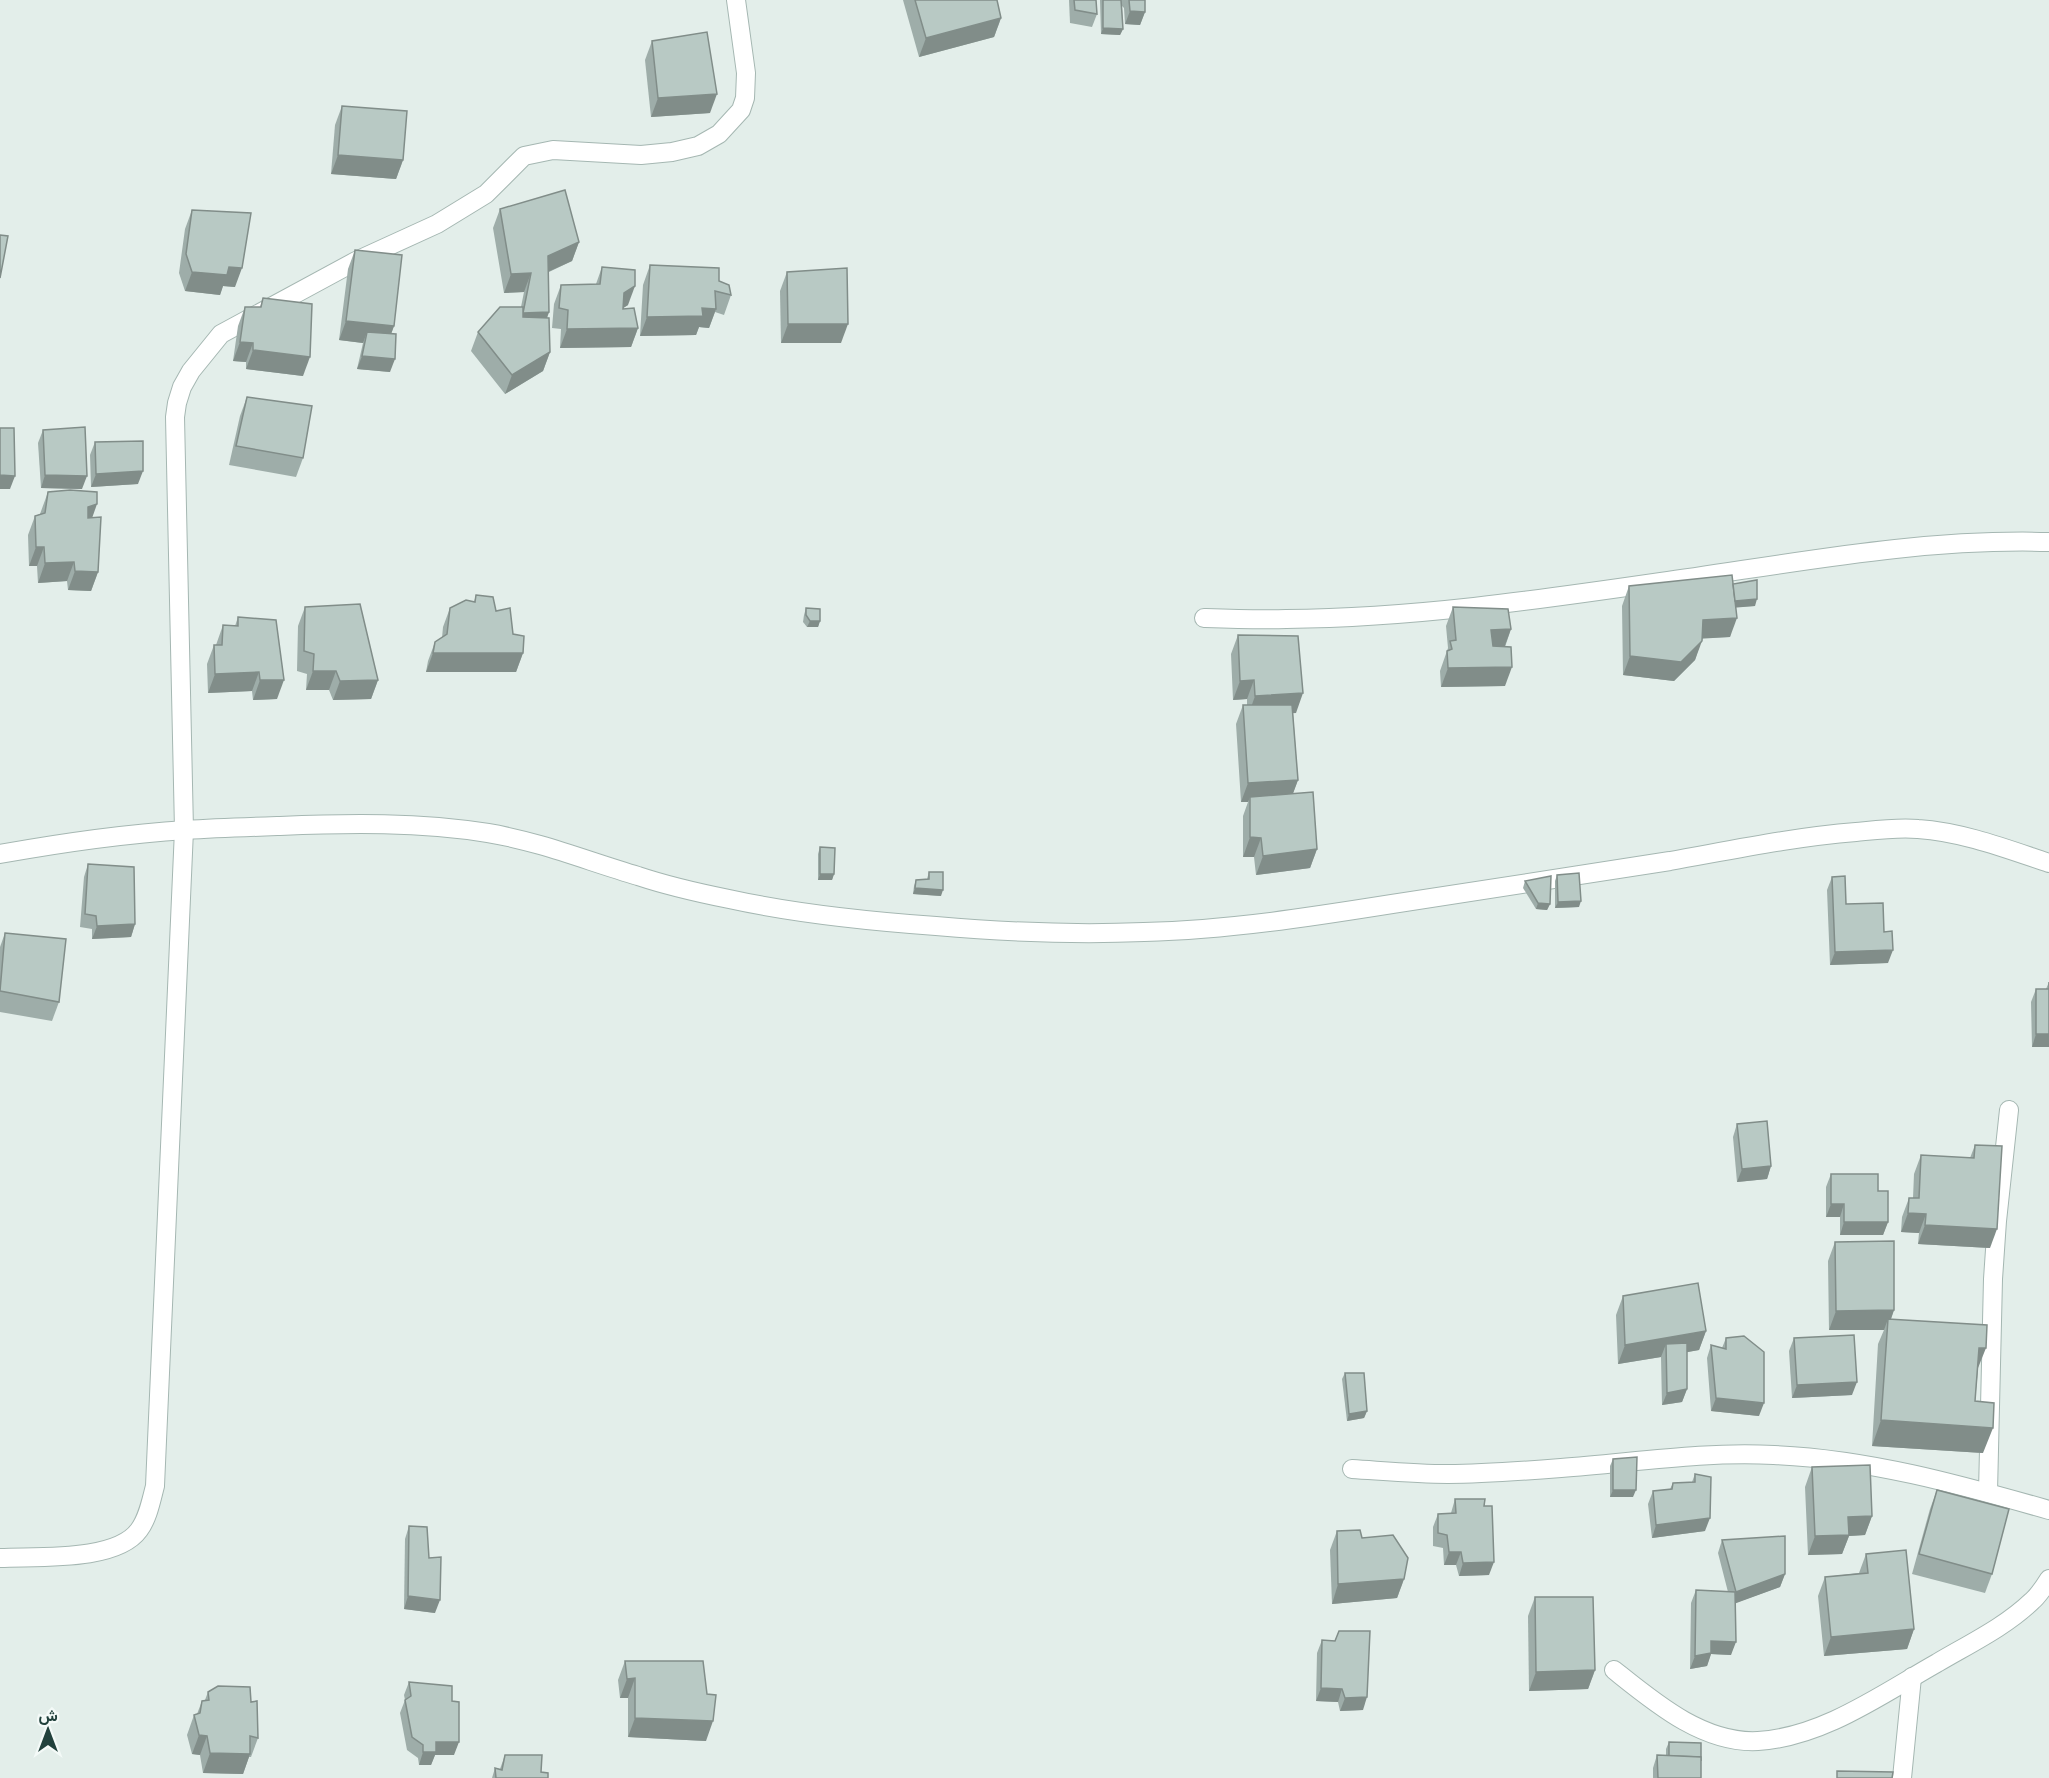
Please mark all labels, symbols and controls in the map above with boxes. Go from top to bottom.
north arrow [18,1700,78,1760]
text: ش [38,1707,58,1726]

